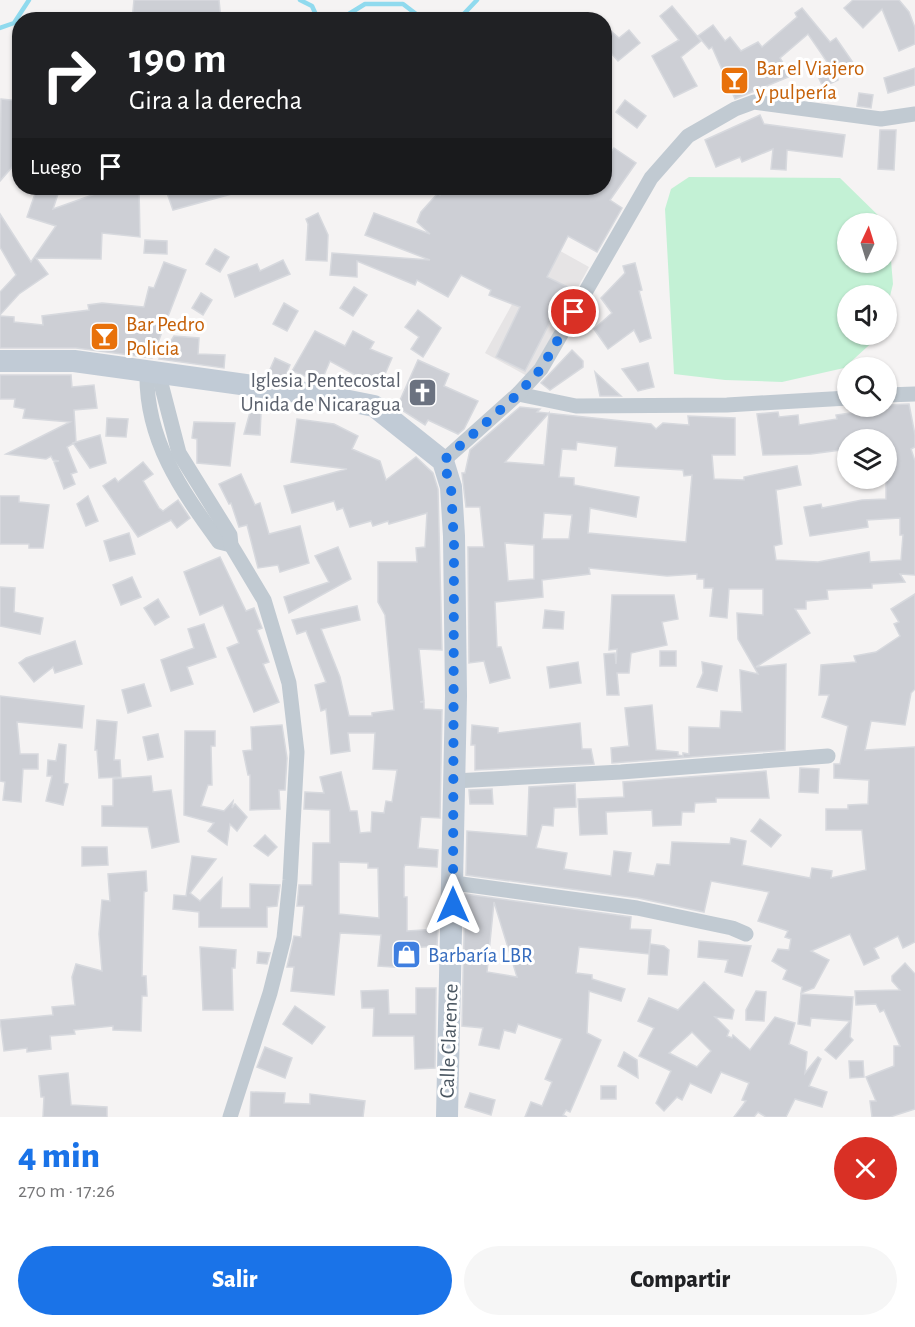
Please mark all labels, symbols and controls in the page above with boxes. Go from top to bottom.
icon: right [30,36,108,114]
text: 190 m [129,38,227,80]
place label: Bar el Viajero y pulpería [755,58,864,103]
bar icon: Bar el Viajero y pulpería [719,64,751,96]
text: Gira a la derecha [129,87,302,114]
icon: arrive [94,150,127,183]
text: Luego [30,156,82,178]
north arrow [837,213,897,273]
map controls [837,213,897,489]
button: sound [837,285,897,345]
pin [548,286,599,337]
icon: arrive [557,295,590,328]
place label: Bar Pedro Policia [126,314,205,359]
bar icon: Bar Pedro Policia [89,320,121,352]
button: search [837,357,897,417]
place label: Iglesia Pentecostal Unida de Nicaragua [241,370,401,415]
church icon: Iglesia Pentecostal Unida de Nicaragua [406,376,438,408]
button: layers [837,429,897,489]
position arrow [421,873,485,937]
shop icon: Barbaría LBR [391,939,423,971]
place label: Barbaría LBR [428,945,533,966]
street label: Calle Clarence [437,983,461,1099]
button: close [834,1137,897,1200]
text: 4 min [18,1138,100,1174]
text: 270 m · 17:26 [18,1181,115,1201]
button: Salir [18,1246,452,1315]
button: Compartir [464,1246,897,1315]

